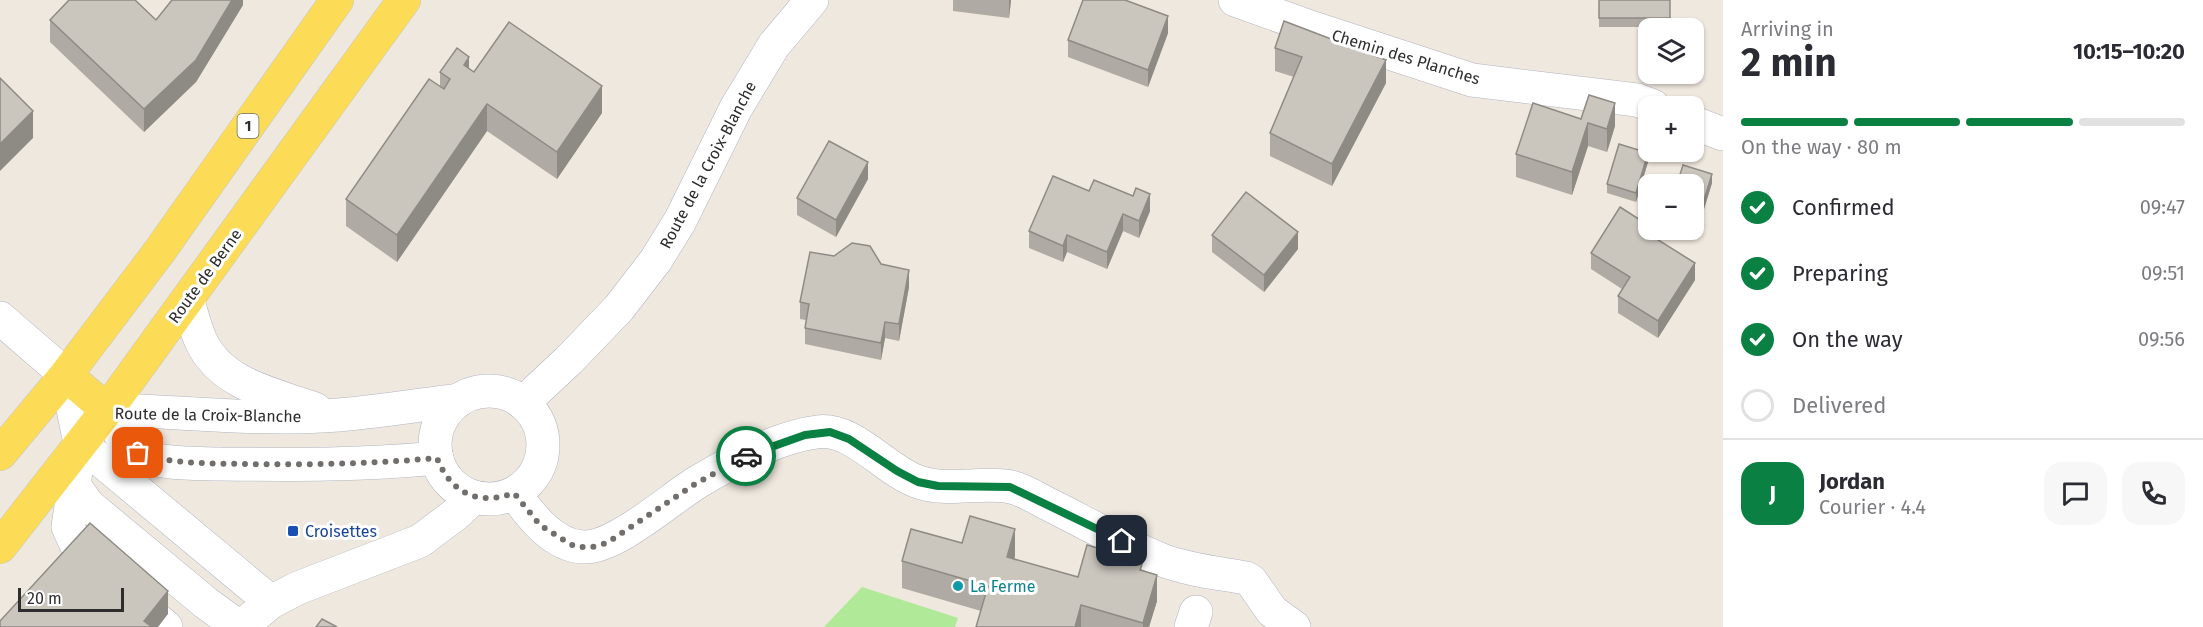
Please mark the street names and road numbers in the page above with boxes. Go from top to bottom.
street label: Chemin des Planches [1330,25,1482,89]
street label: Route de la Croix-Blanche [656,78,760,252]
road number: 1 [238,114,258,138]
street label: Route de Berne [164,225,246,327]
street label: Route de la Croix-Blanche [114,404,302,426]

